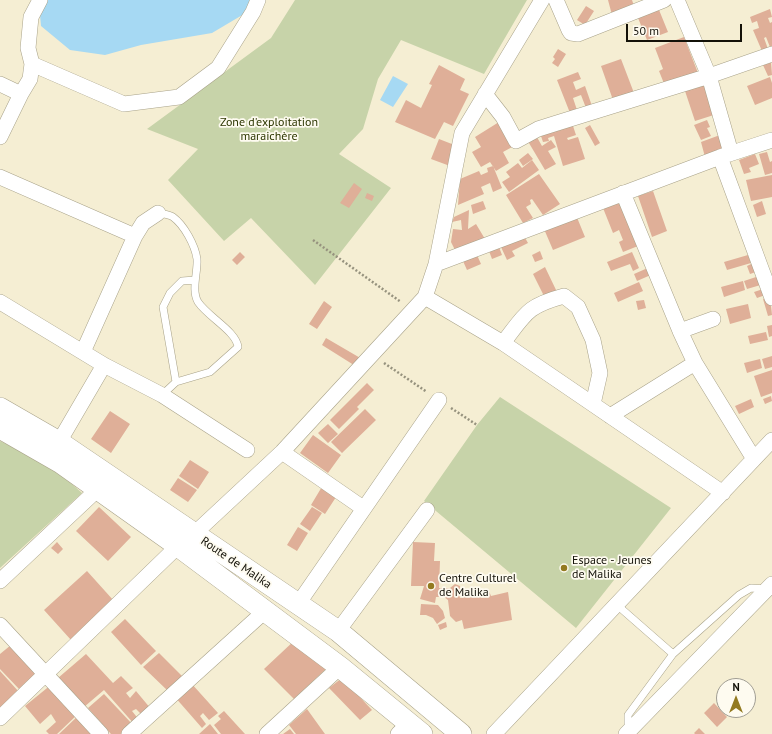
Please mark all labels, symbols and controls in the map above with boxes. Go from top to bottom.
scale bar [628,16,744,42]
text: 50 m [633,23,659,38]
park label: Zone d'exploitation maraichère [220,116,318,144]
street label: Route de Malika [198,534,274,592]
place label: Espace - Jeunes de Malika [572,554,652,582]
marker: Espace - Jeunes de Malika [559,563,569,573]
place label: Centre Culturel de Malika [439,572,516,600]
marker: Centre Culturel de Malika [426,581,436,591]
north arrow [716,678,756,718]
text: N [732,680,740,694]

